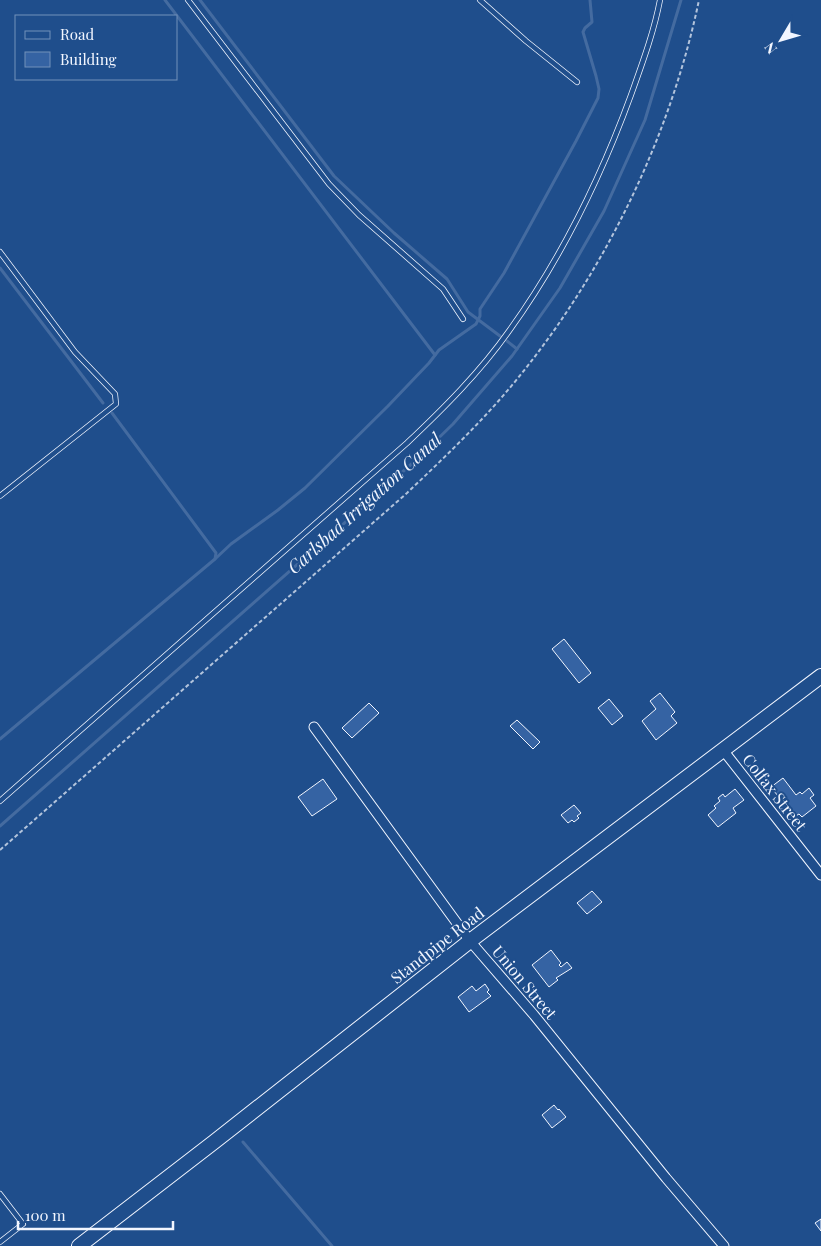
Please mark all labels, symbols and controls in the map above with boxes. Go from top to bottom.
legend [15,15,178,80]
north arrow [756,15,806,65]
text: Road [60,24,94,44]
text: N [760,38,781,58]
text: Building [60,49,117,69]
water label: Carlsbad Irrigation Canal [282,427,447,579]
street label: Colfax Street [738,749,812,835]
street label: Standpipe Road [386,902,488,988]
street label: Union Street [488,941,562,1024]
scale bar [18,1198,172,1230]
text: 100 m [25,1205,66,1225]

